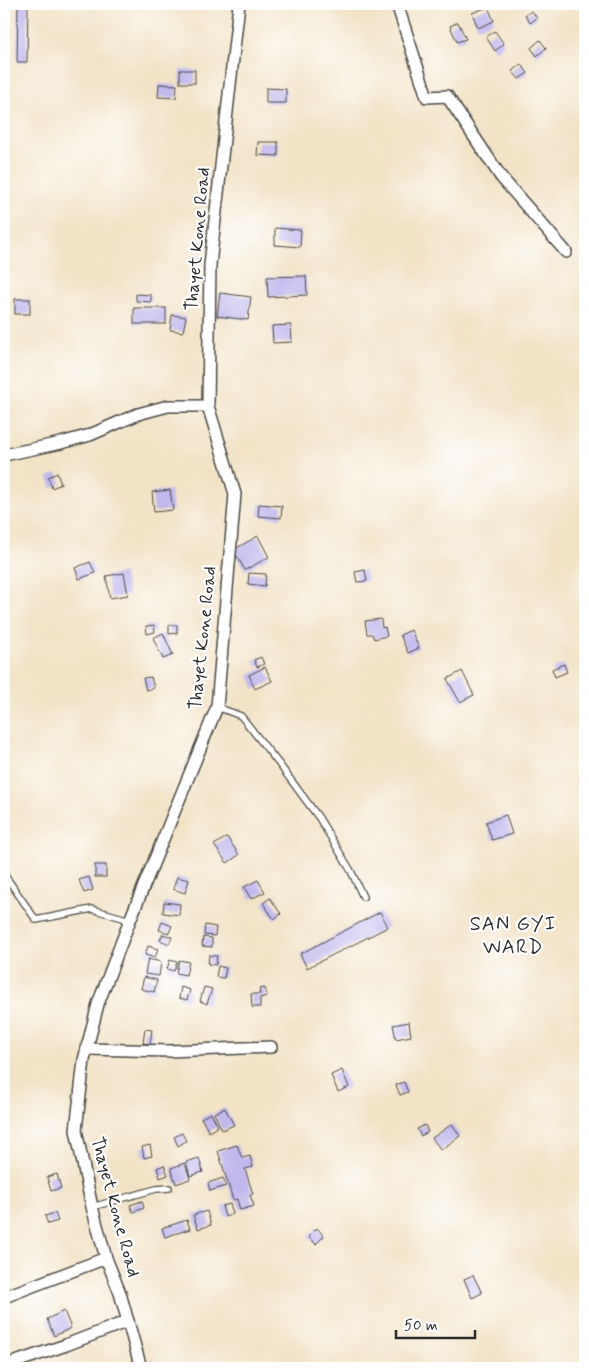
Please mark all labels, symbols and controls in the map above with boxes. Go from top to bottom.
street label: Thayet Kone Road [180,166,216,312]
street label: Thayet Kone Road [184,565,222,711]
district label: SAN GYI WARD [470,911,556,961]
street label: Thayet Kone Road [85,1134,145,1280]
scale bar [396,1307,475,1339]
text: 50 m [404,1316,438,1336]

